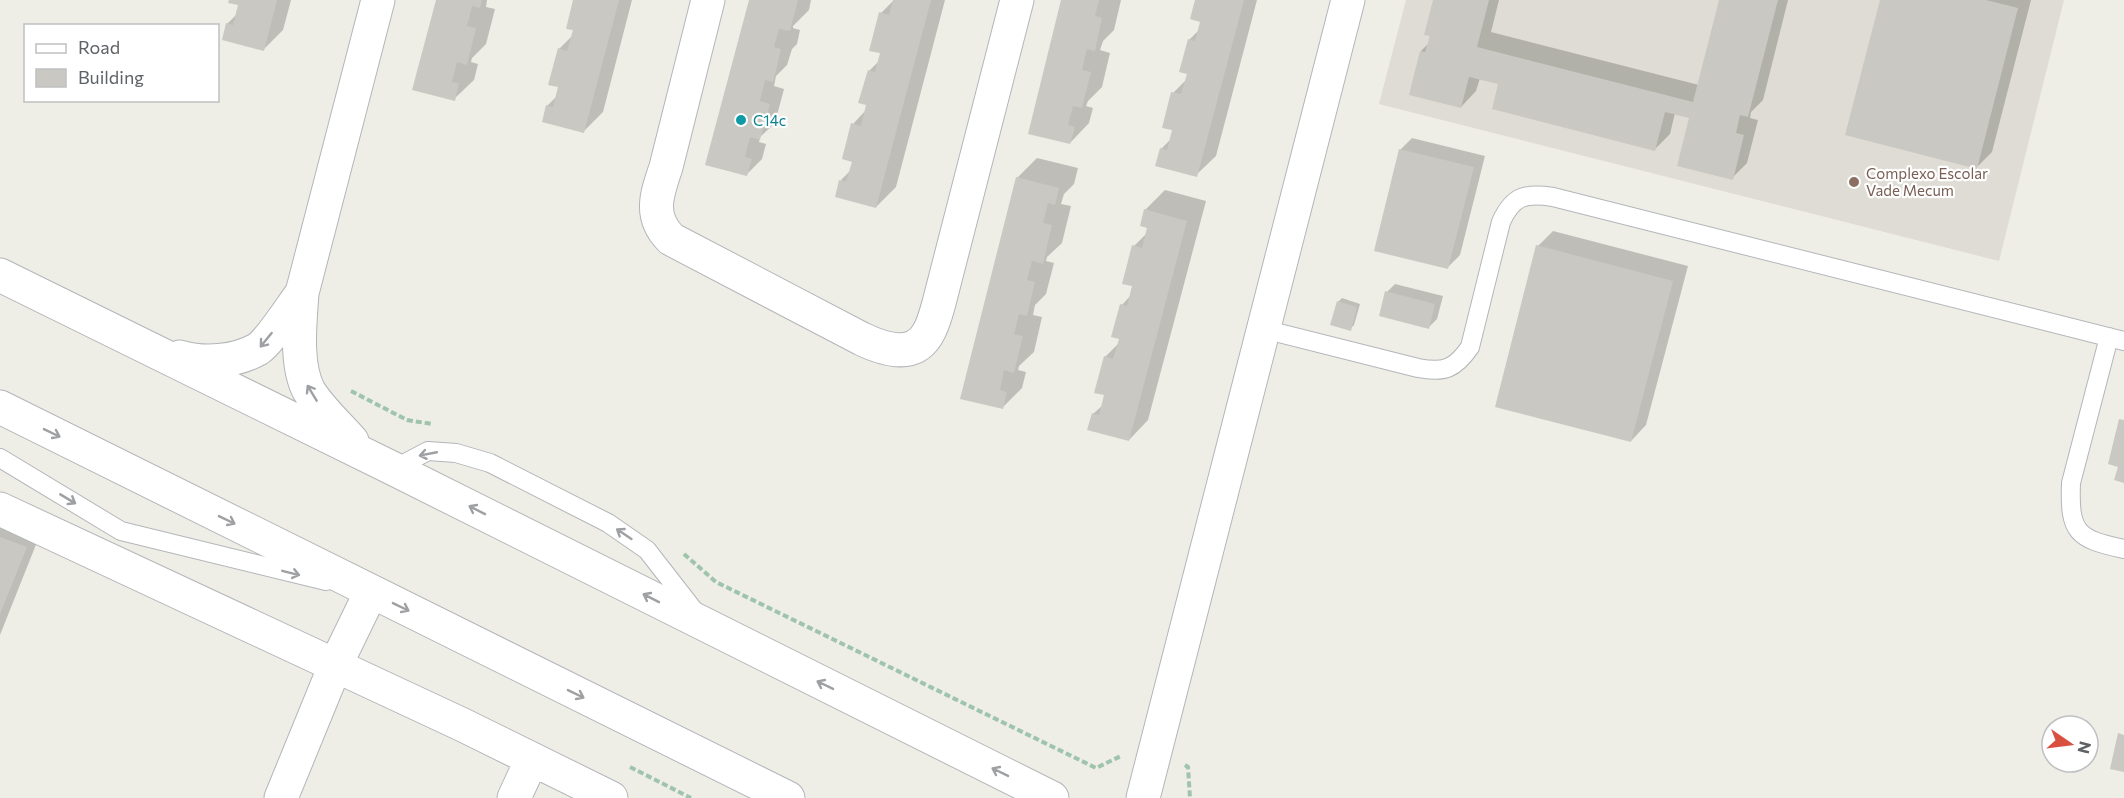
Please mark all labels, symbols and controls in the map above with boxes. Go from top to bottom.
legend [24,24,219,102]
text: Road [78,36,120,58]
text: Building [78,66,144,88]
place label: C14c [753,111,786,129]
marker: C14c [734,113,748,127]
place label: Complexo Escolar Vade Mecum [1866,164,1988,199]
marker: Complexo Escolar Vade Mecum [1847,175,1861,189]
one-way arrow [259,332,273,347]
one-way arrow [306,385,318,402]
one-way arrow [43,428,61,440]
one-way arrow [419,449,438,460]
one-way arrow [59,493,76,505]
one-way arrow [468,504,486,515]
one-way arrow [217,515,235,526]
one-way arrow [617,528,633,540]
one-way arrow [281,567,300,579]
one-way arrow [643,592,660,604]
one-way arrow [392,602,410,613]
one-way arrow [817,679,835,690]
one-way arrow [567,688,584,700]
north arrow [2040,714,2100,774]
text: N [2074,740,2096,756]
one-way arrow [992,766,1009,778]

